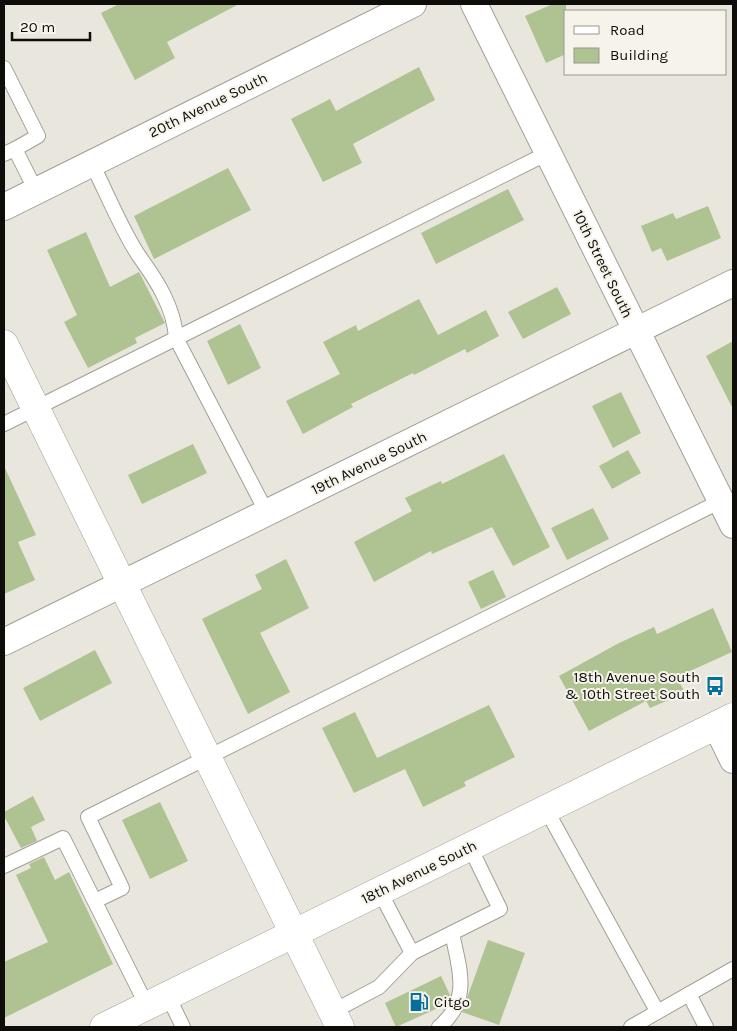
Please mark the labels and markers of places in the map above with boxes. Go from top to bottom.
place label: 18th Avenue South & 10th Street South [565,668,700,703]
bus stop icon: 18th Avenue South & 10th Street South [704,675,726,697]
fuel station icon: Citgo [408,991,430,1013]
place label: Citgo [434,993,470,1011]

